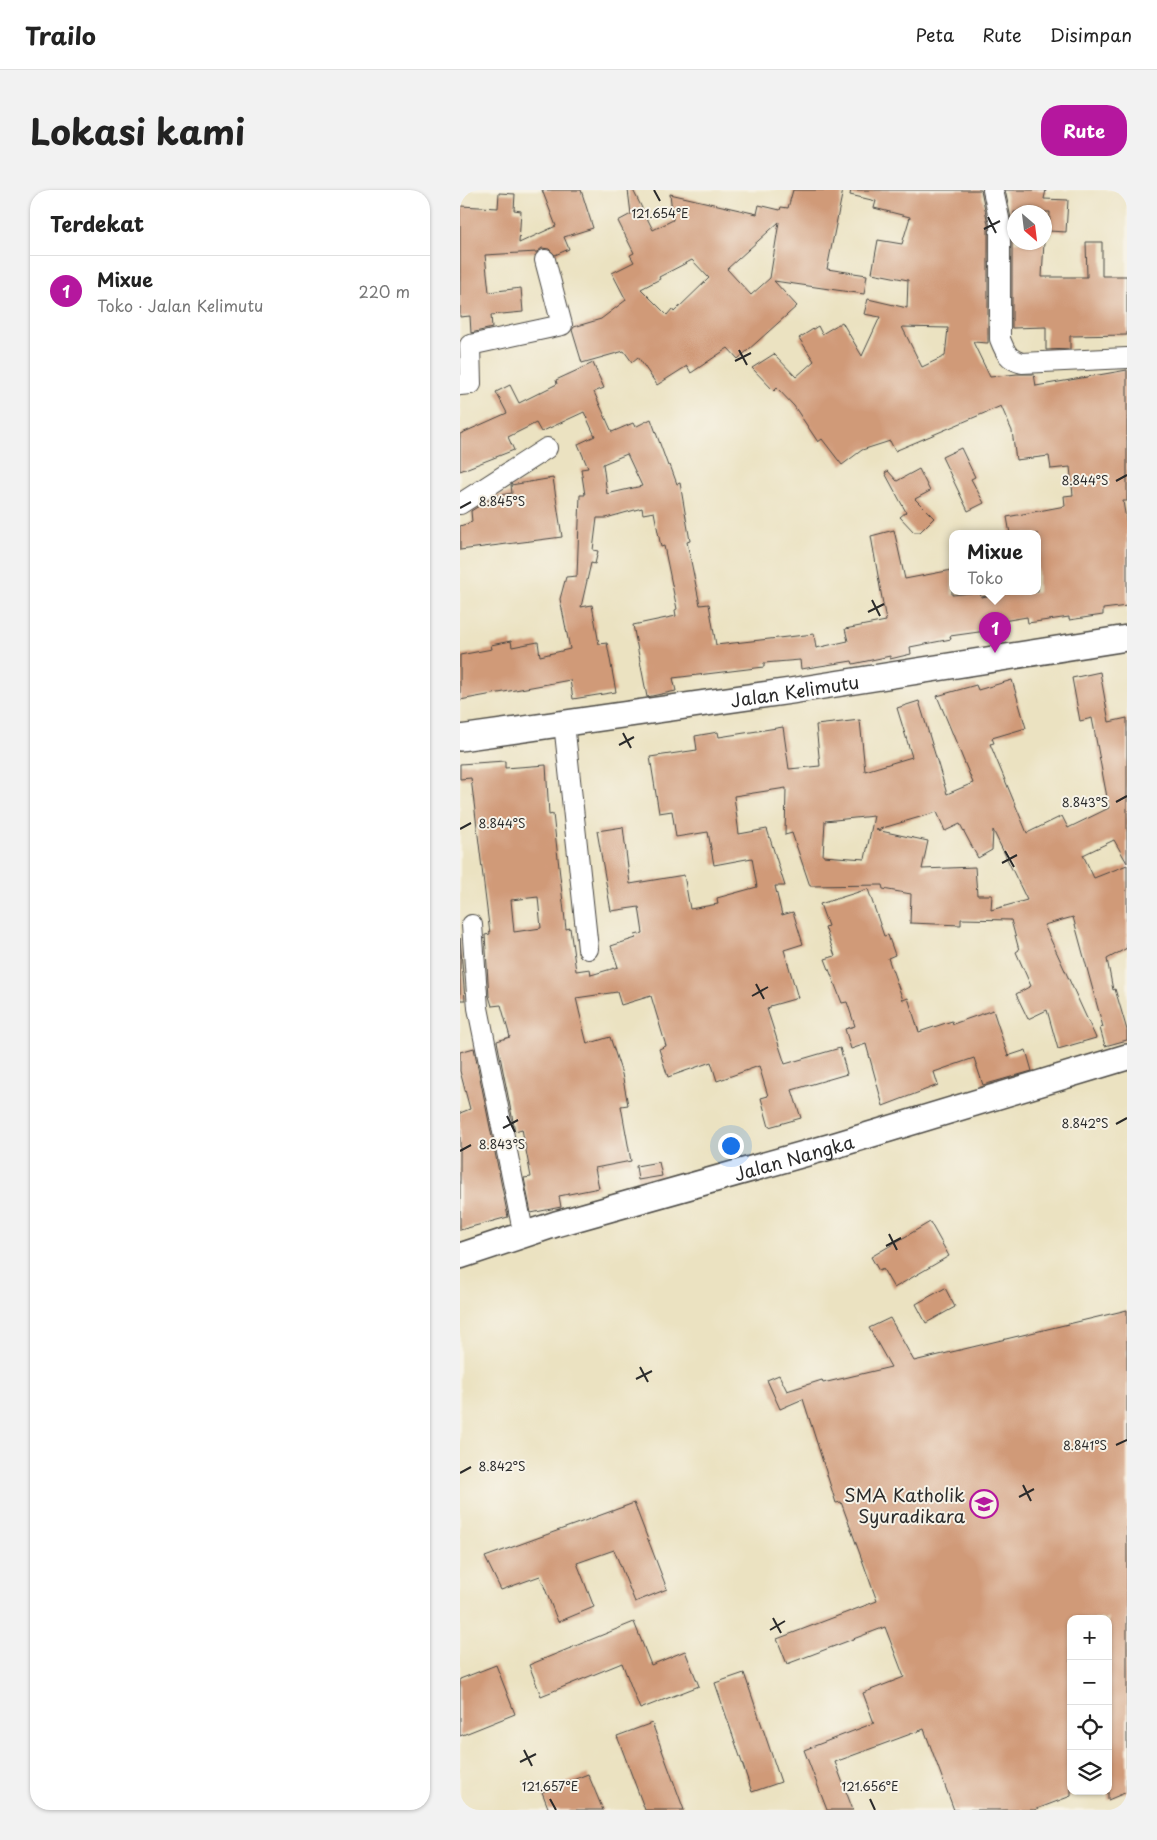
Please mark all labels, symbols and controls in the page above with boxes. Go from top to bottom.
text: Trailo [25,17,96,53]
text: Peta [915,21,954,48]
text: Rute [982,21,1022,48]
text: Disimpan [1050,21,1132,48]
text: Lokasi kami [30,104,245,157]
button: Rute [1041,105,1127,156]
text: 121.654°E [631,204,689,222]
north arrow [1007,205,1052,250]
text: Terdekat [50,207,144,239]
text: Mixue [97,265,153,293]
text: 1 [62,279,70,303]
text: 220 m [359,279,410,303]
text: Toko · Jalan Kelimutu [97,293,263,317]
text: 8.844°S [1062,471,1108,489]
text: 8.845°S [479,492,525,510]
popup [949,530,1041,595]
text: Mixue [967,537,1023,565]
text: Toko [967,565,1003,589]
pin: 1 [979,612,1011,653]
street label: Jalan Kelimutu [729,667,861,713]
text: 8.843°S [1062,793,1108,811]
text: 8.844°S [479,814,525,832]
text: 8.842°S [1062,1114,1108,1132]
street label: Jalan Nangka [731,1127,857,1187]
your location [718,1133,744,1159]
text: 8.843°S [479,1135,525,1153]
text: 8.841°S [1063,1436,1107,1454]
text: 8.842°S [479,1457,525,1475]
place label: SMA Katholik Syuradikara [844,1481,966,1529]
school or university icon: SMA Katholik Syuradikara [969,1489,999,1519]
map controls [1067,1615,1112,1795]
button: + [1067,1615,1112,1660]
button: − [1067,1660,1112,1705]
button: locate [1067,1705,1112,1750]
button: layers [1067,1750,1112,1795]
text: 121.657°E [522,1777,578,1795]
text: 121.656°E [842,1777,898,1795]

